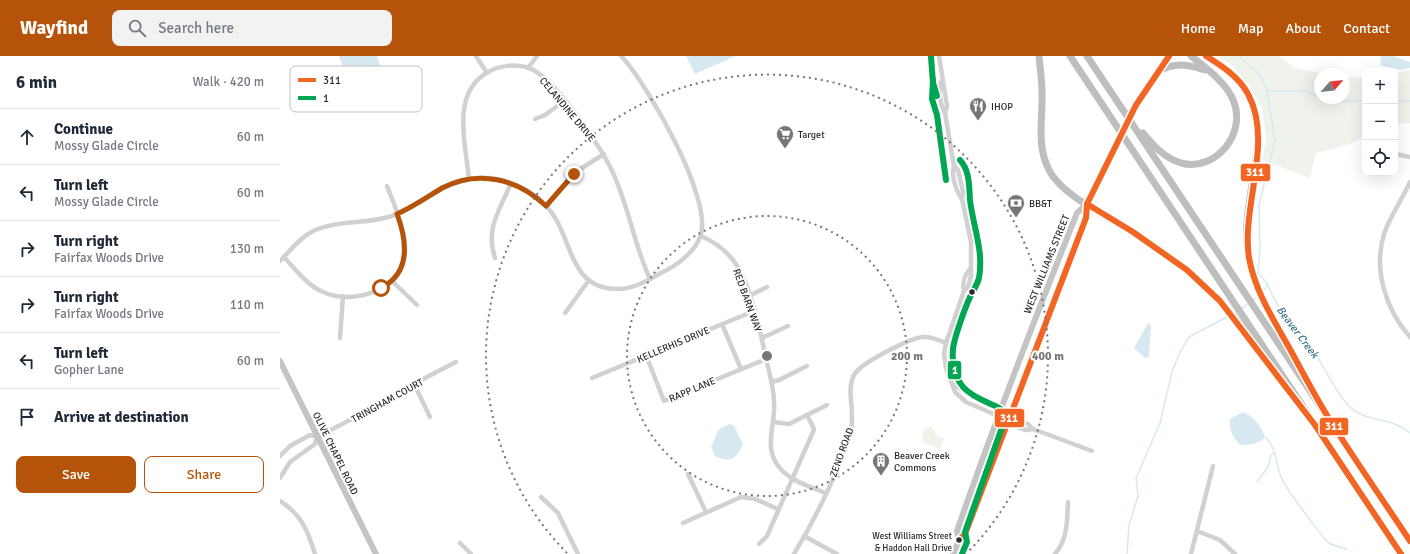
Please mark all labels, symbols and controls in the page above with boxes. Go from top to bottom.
search box [112,10,392,46]
text: Wayfind [20,16,88,40]
icon: search [126,17,148,39]
text: Search here [158,19,234,37]
text: Home [1181,20,1216,37]
text: Map [1238,20,1263,37]
text: About [1285,20,1321,37]
text: Contact [1343,20,1390,37]
legend [290,66,422,112]
north arrow [1314,68,1350,104]
map controls [1362,68,1398,176]
button: + [1362,68,1398,104]
text: 6 min [16,72,57,93]
text: Walk · 420 m [193,74,264,90]
text: 311 [323,74,341,87]
street label: CELANDINE DRIVE [537,75,598,145]
text: 1 [323,92,329,105]
restaurant icon: IHOP [968,96,988,121]
place label: IHOP [991,101,1013,113]
button: − [1362,104,1398,140]
text: Continue [54,120,113,138]
supermarket icon: Target [775,124,795,149]
icon: ahead [16,126,38,148]
text: 60 m [237,129,264,145]
place label: Target [798,129,825,141]
text: Mossy Glade Circle [54,138,159,154]
button: locate [1362,140,1398,176]
line badge: 311 [1240,163,1271,182]
route end [565,165,583,183]
text: 311 [1246,166,1264,179]
text: Turn left [54,176,108,194]
icon: left [16,182,38,204]
text: 60 m [237,185,264,201]
bank icon: BB&T [1006,193,1026,218]
text: Mossy Glade Circle [54,194,159,210]
place label: BB&T [1029,198,1052,210]
street label: WEST WILLIAMS STREET [1022,213,1072,316]
text: Turn right [54,232,119,250]
icon: right [16,238,38,260]
text: 130 m [230,241,264,257]
text: Fairfax Woods Drive [54,250,164,266]
street label: RED BARN WAY [730,267,764,334]
route start [372,279,390,297]
unlabelled marker [967,287,977,297]
text: Turn right [54,288,119,306]
icon: right [16,294,38,316]
text: 110 m [230,297,264,313]
water label: Beaver Creek [1274,304,1322,362]
text: Fairfax Woods Drive [54,306,164,322]
street label: KELLERHIS DRIVE [635,324,712,366]
text: Turn left [54,344,108,362]
centre of rings [760,349,774,363]
text: 200 m [891,349,923,364]
text: 400 m [1032,349,1064,364]
icon: left [16,350,38,372]
text: 60 m [237,353,264,369]
line badge: 1 [947,360,962,380]
text: Gopher Lane [54,362,124,378]
text: 1 [952,364,958,377]
street label: RAPP LANE [667,375,718,405]
street label: TRINGHAM COURT [349,376,426,426]
icon: arrive [16,406,38,428]
text: Arrive at destination [54,408,189,426]
line badge: 311 [994,408,1025,428]
street label: OLIVE CHAPEL ROAD [310,410,360,497]
text: 311 [1000,412,1018,425]
line badge: 311 [1319,417,1349,436]
text: 311 [1325,420,1343,433]
street label: ZENO ROAD [827,426,856,479]
place label: Beaver Creek Commons [894,450,950,474]
building icon: Beaver Creek Commons [871,451,891,476]
button: Save [16,456,136,493]
button: Share [144,456,264,493]
place label: West Williams Street & Haddon Hall Drive [872,531,952,554]
marker: West Williams Street & Haddon Hall Drive [954,535,964,545]

